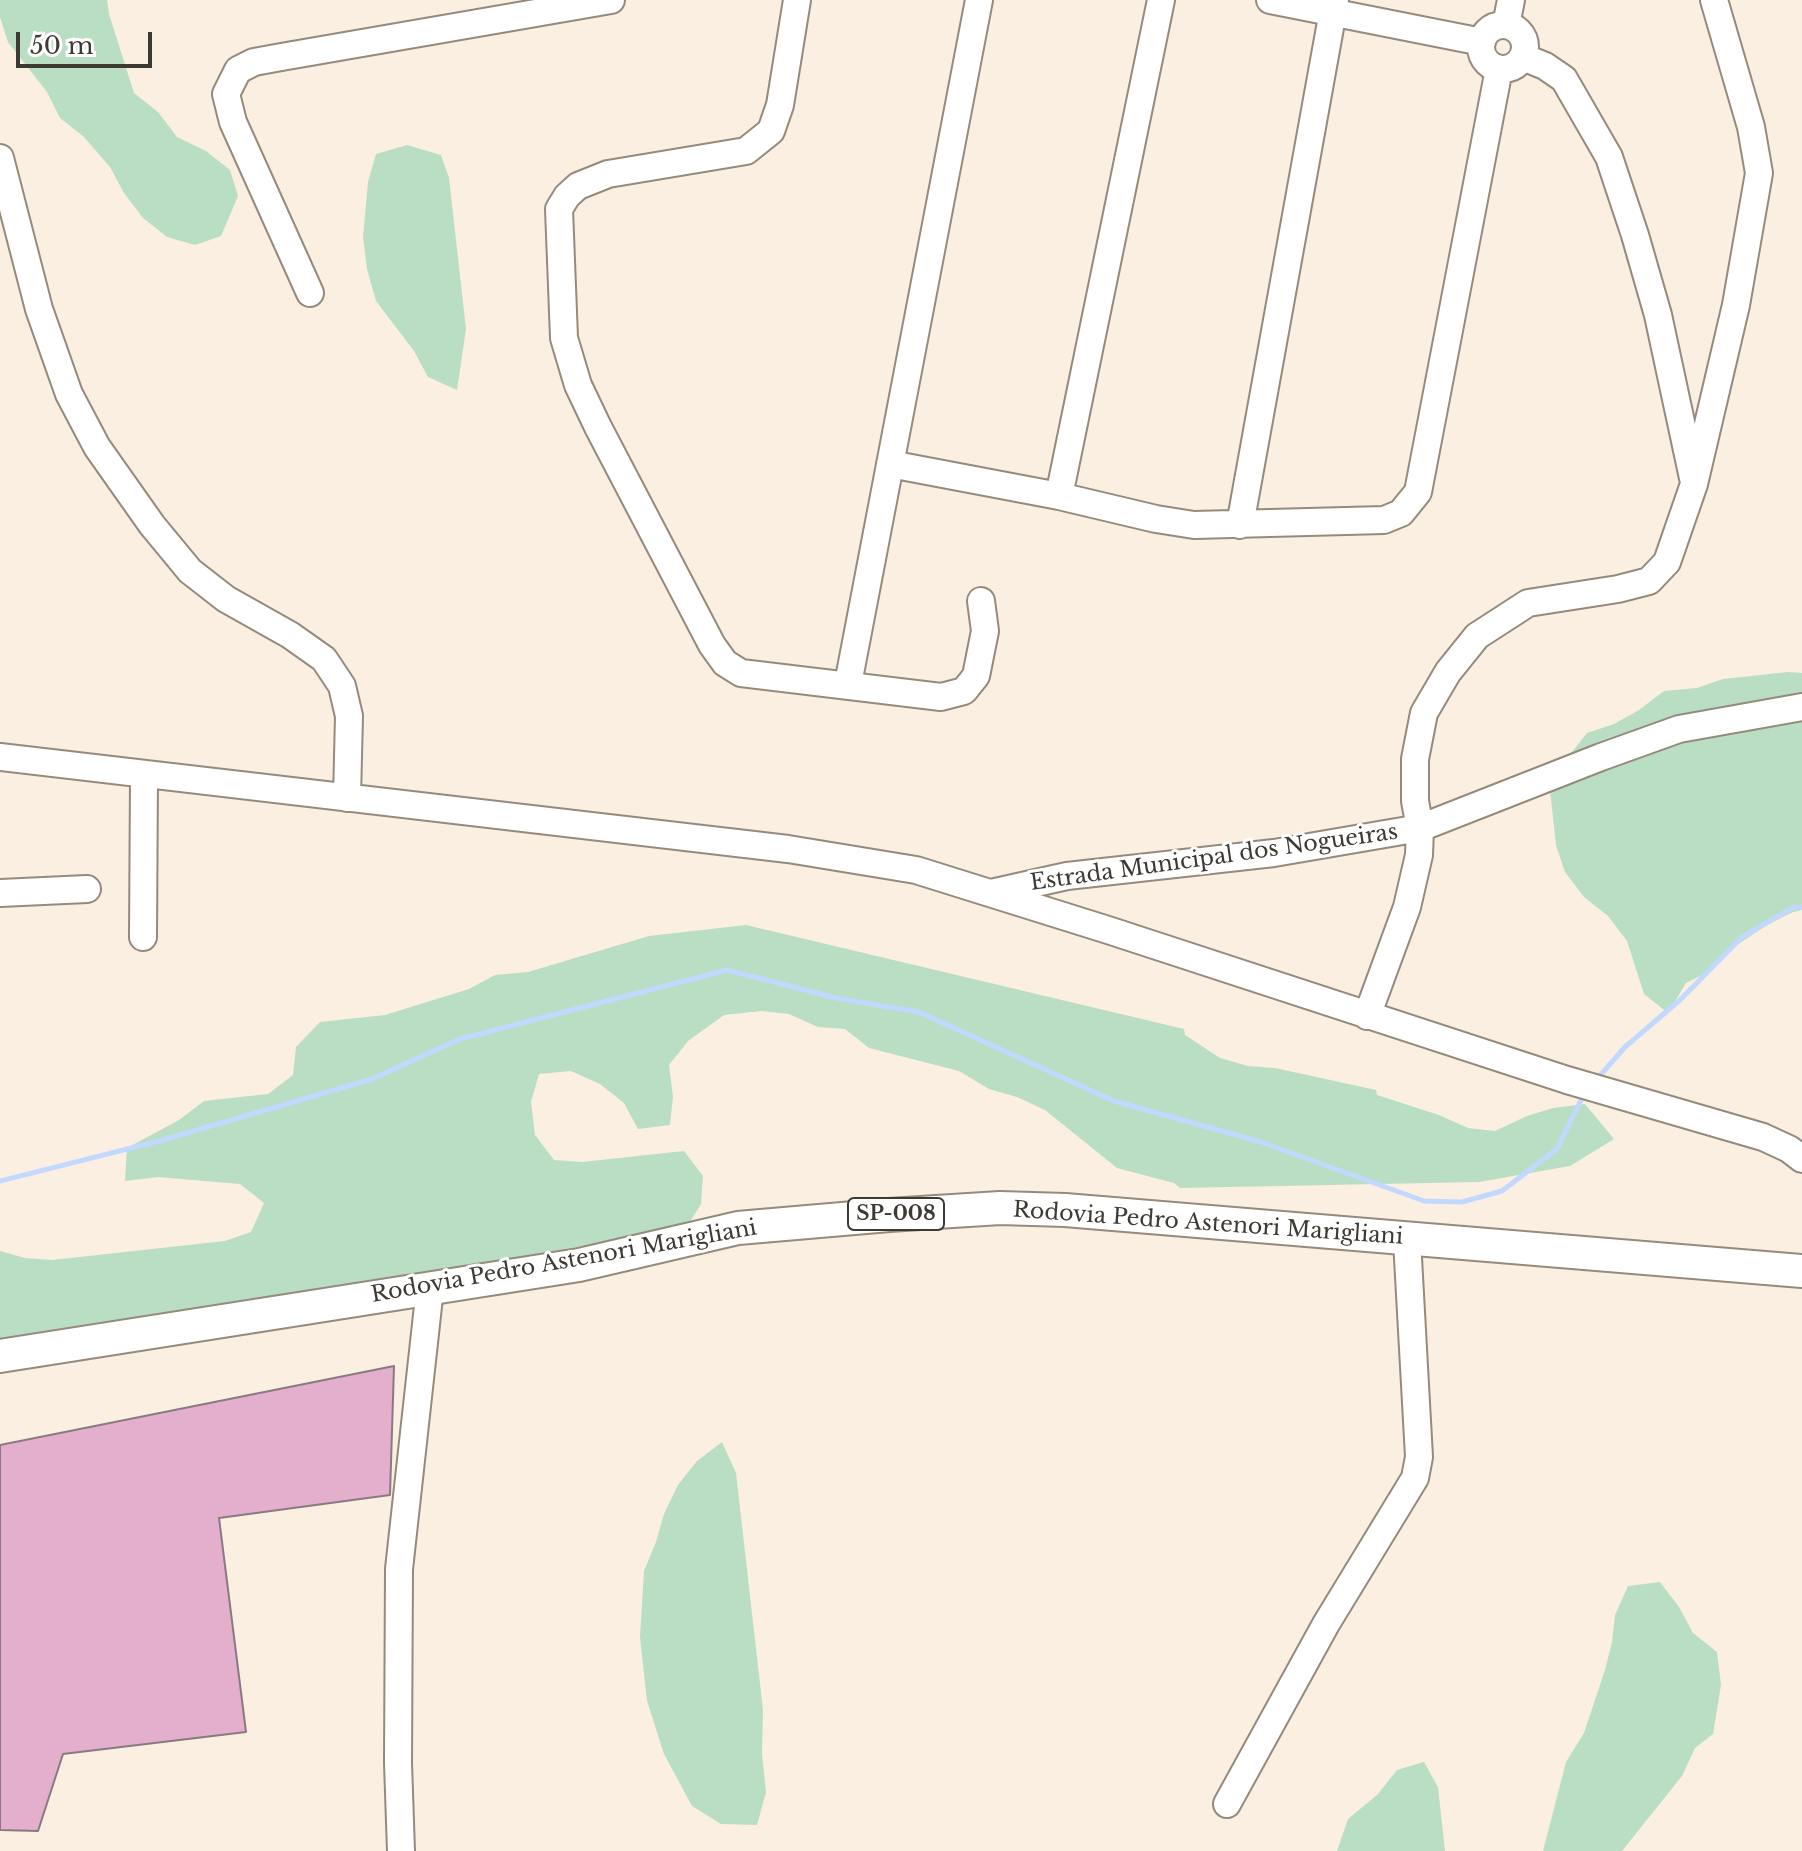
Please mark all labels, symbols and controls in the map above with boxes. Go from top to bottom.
scale bar [20,16,156,66]
text: 50 m [30,31,93,60]
street label: Estrada Municipal dos Nogueiras [1029,819,1399,897]
street label: Rodovia Pedro Astenori Marigliani [1012,1197,1404,1251]
road number: SP-008 [848,1198,944,1230]
street label: Rodovia Pedro Astenori Marigliani [369,1215,759,1309]

